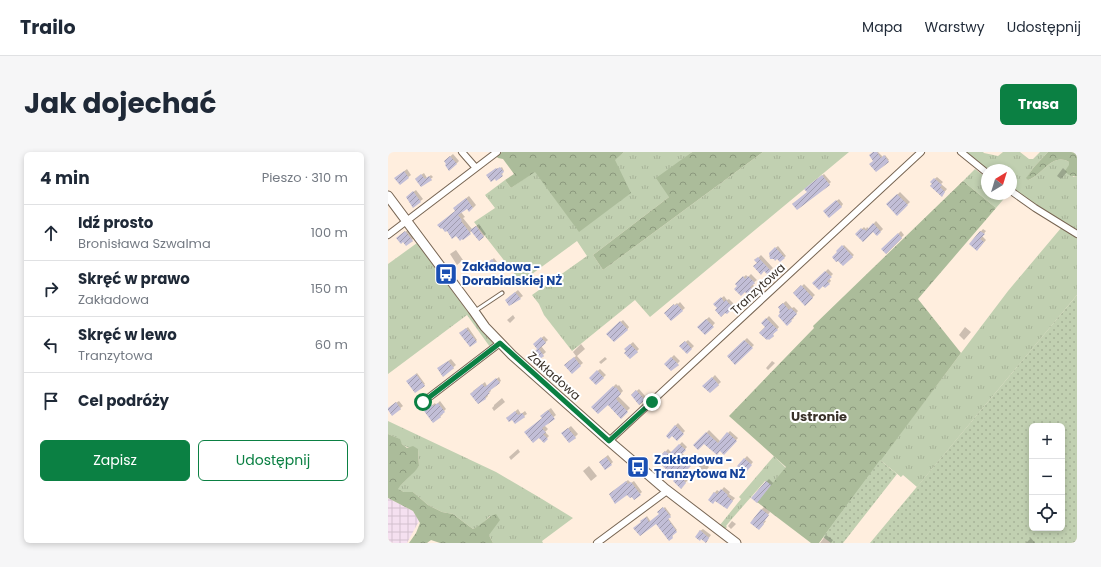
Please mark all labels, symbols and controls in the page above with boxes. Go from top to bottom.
text: Trailo [20,14,76,41]
text: Mapa [862,17,903,37]
text: Warstwy [925,17,985,37]
text: Udostępnij [1007,17,1081,37]
text: Jak dojechać [24,84,217,123]
button: Trasa [1000,84,1077,125]
north arrow [981,164,1017,200]
text: 4 min [40,166,90,190]
text: Pieszo · 310 m [262,168,348,187]
text: Idź prosto [78,212,153,233]
icon: ahead [40,222,62,244]
text: 100 m [311,223,348,242]
text: Bronisława Szwalma [78,234,211,253]
place label: Zakładowa - Dorabialskiej NŻ [462,258,562,289]
street label: Tranzytowa [727,259,789,318]
bus stop icon: Zakładowa - Dorabialskiej NŻ [433,261,459,287]
text: Skręć w prawo [78,268,190,289]
icon: right [40,278,62,300]
text: 150 m [311,279,348,298]
text: Zakładowa [78,290,149,309]
text: Skręć w lewo [78,324,177,345]
icon: left [40,334,62,356]
text: 60 m [315,335,348,354]
text: Tranzytowa [78,346,153,365]
street label: Zakładowa [524,347,584,404]
icon: arrive [40,390,62,412]
text: Cel podróży [78,390,169,411]
route start [414,393,432,411]
route end [643,393,661,411]
district label: Ustronie [791,407,847,426]
map controls [1029,423,1065,531]
button: + [1029,423,1065,459]
button: Zapisz [40,440,190,481]
button: Udostępnij [198,440,348,481]
place label: Zakładowa - Tranzytowa NŻ [654,451,746,482]
bus stop icon: Zakładowa - Tranzytowa NŻ [625,454,651,480]
button: − [1029,459,1065,495]
button: locate [1029,495,1065,531]

